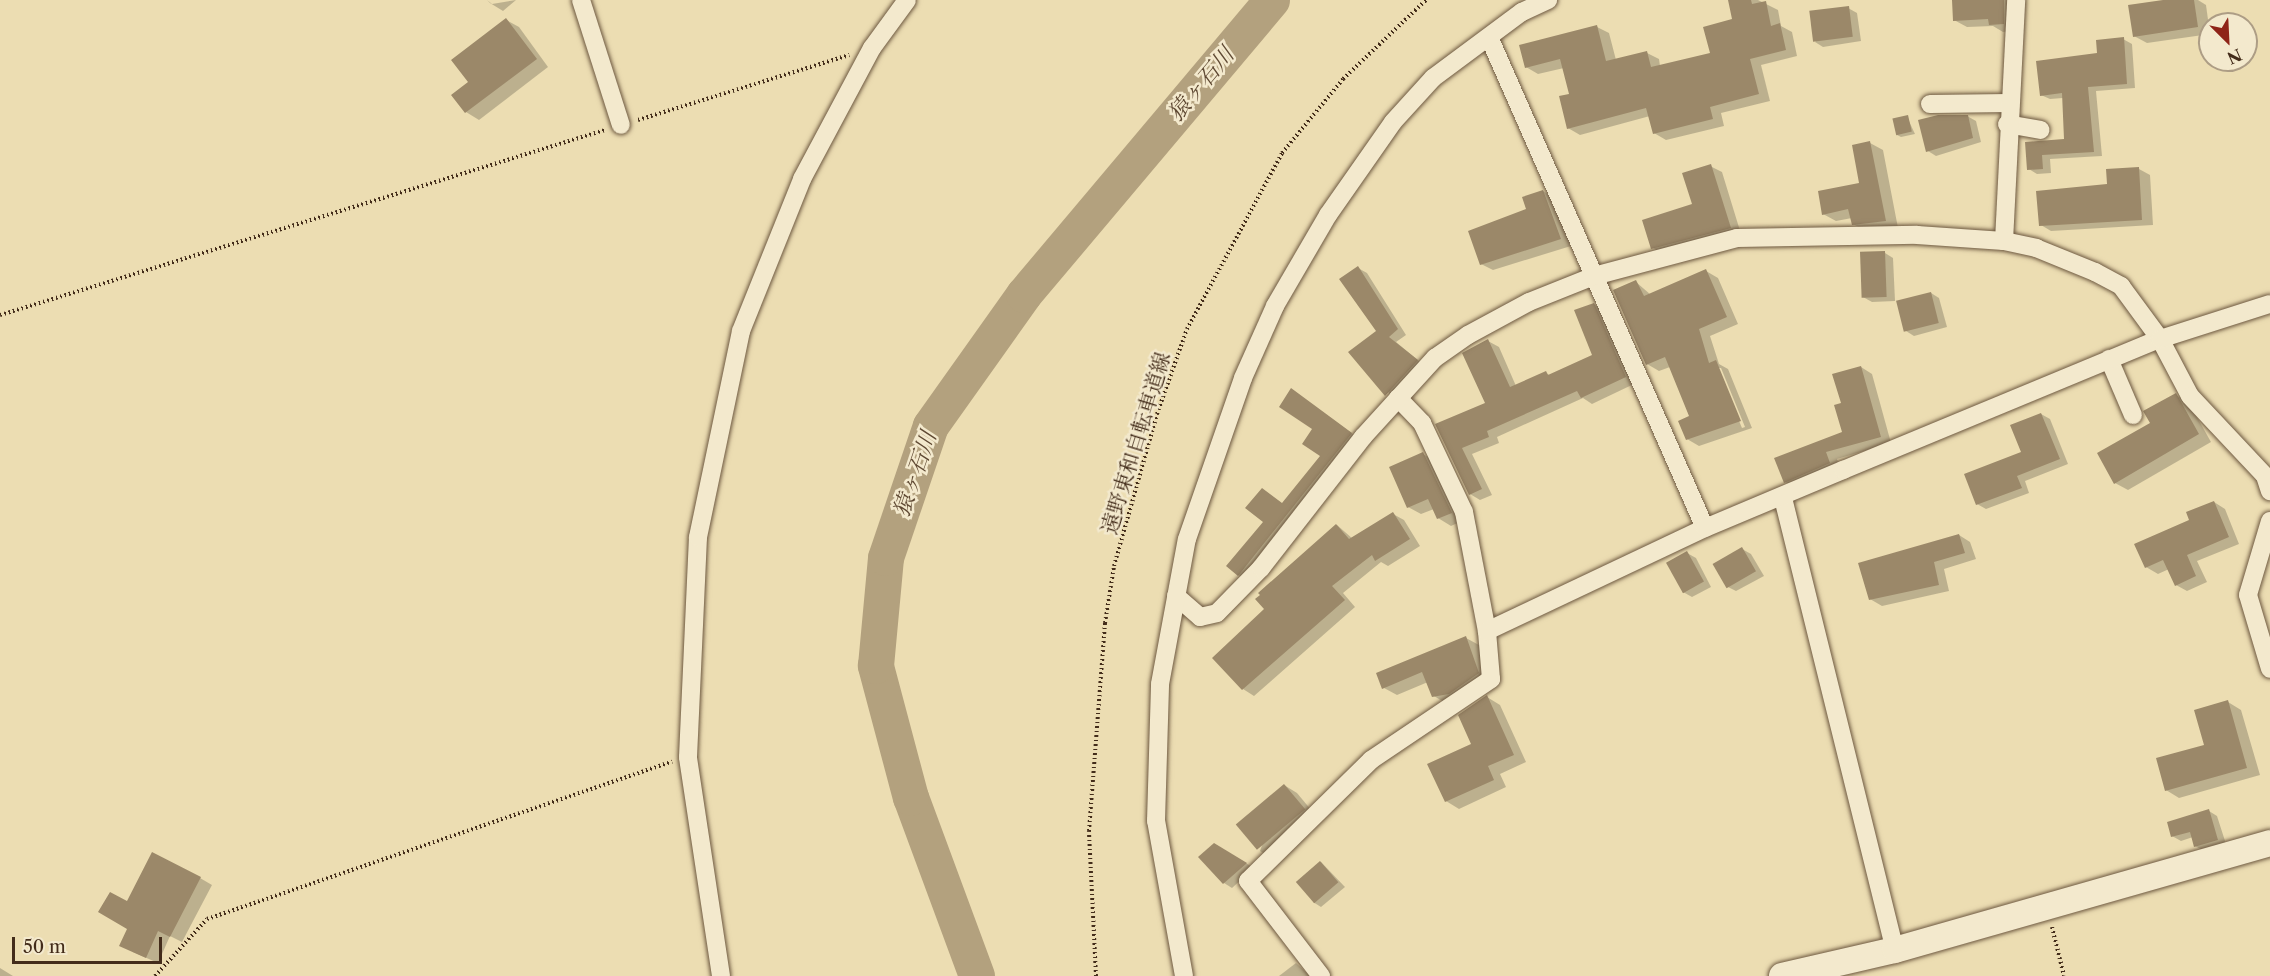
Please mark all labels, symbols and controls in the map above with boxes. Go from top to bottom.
north arrow [2198,12,2258,72]
water label: 猿ヶ石川 [1163,42,1239,126]
text: N [2224,45,2245,69]
street label: 遠野東和自転車道線 [1096,349,1176,537]
water label: 猿ヶ石川 [888,428,942,520]
scale bar [15,925,165,963]
text: 50 m [23,936,66,958]

